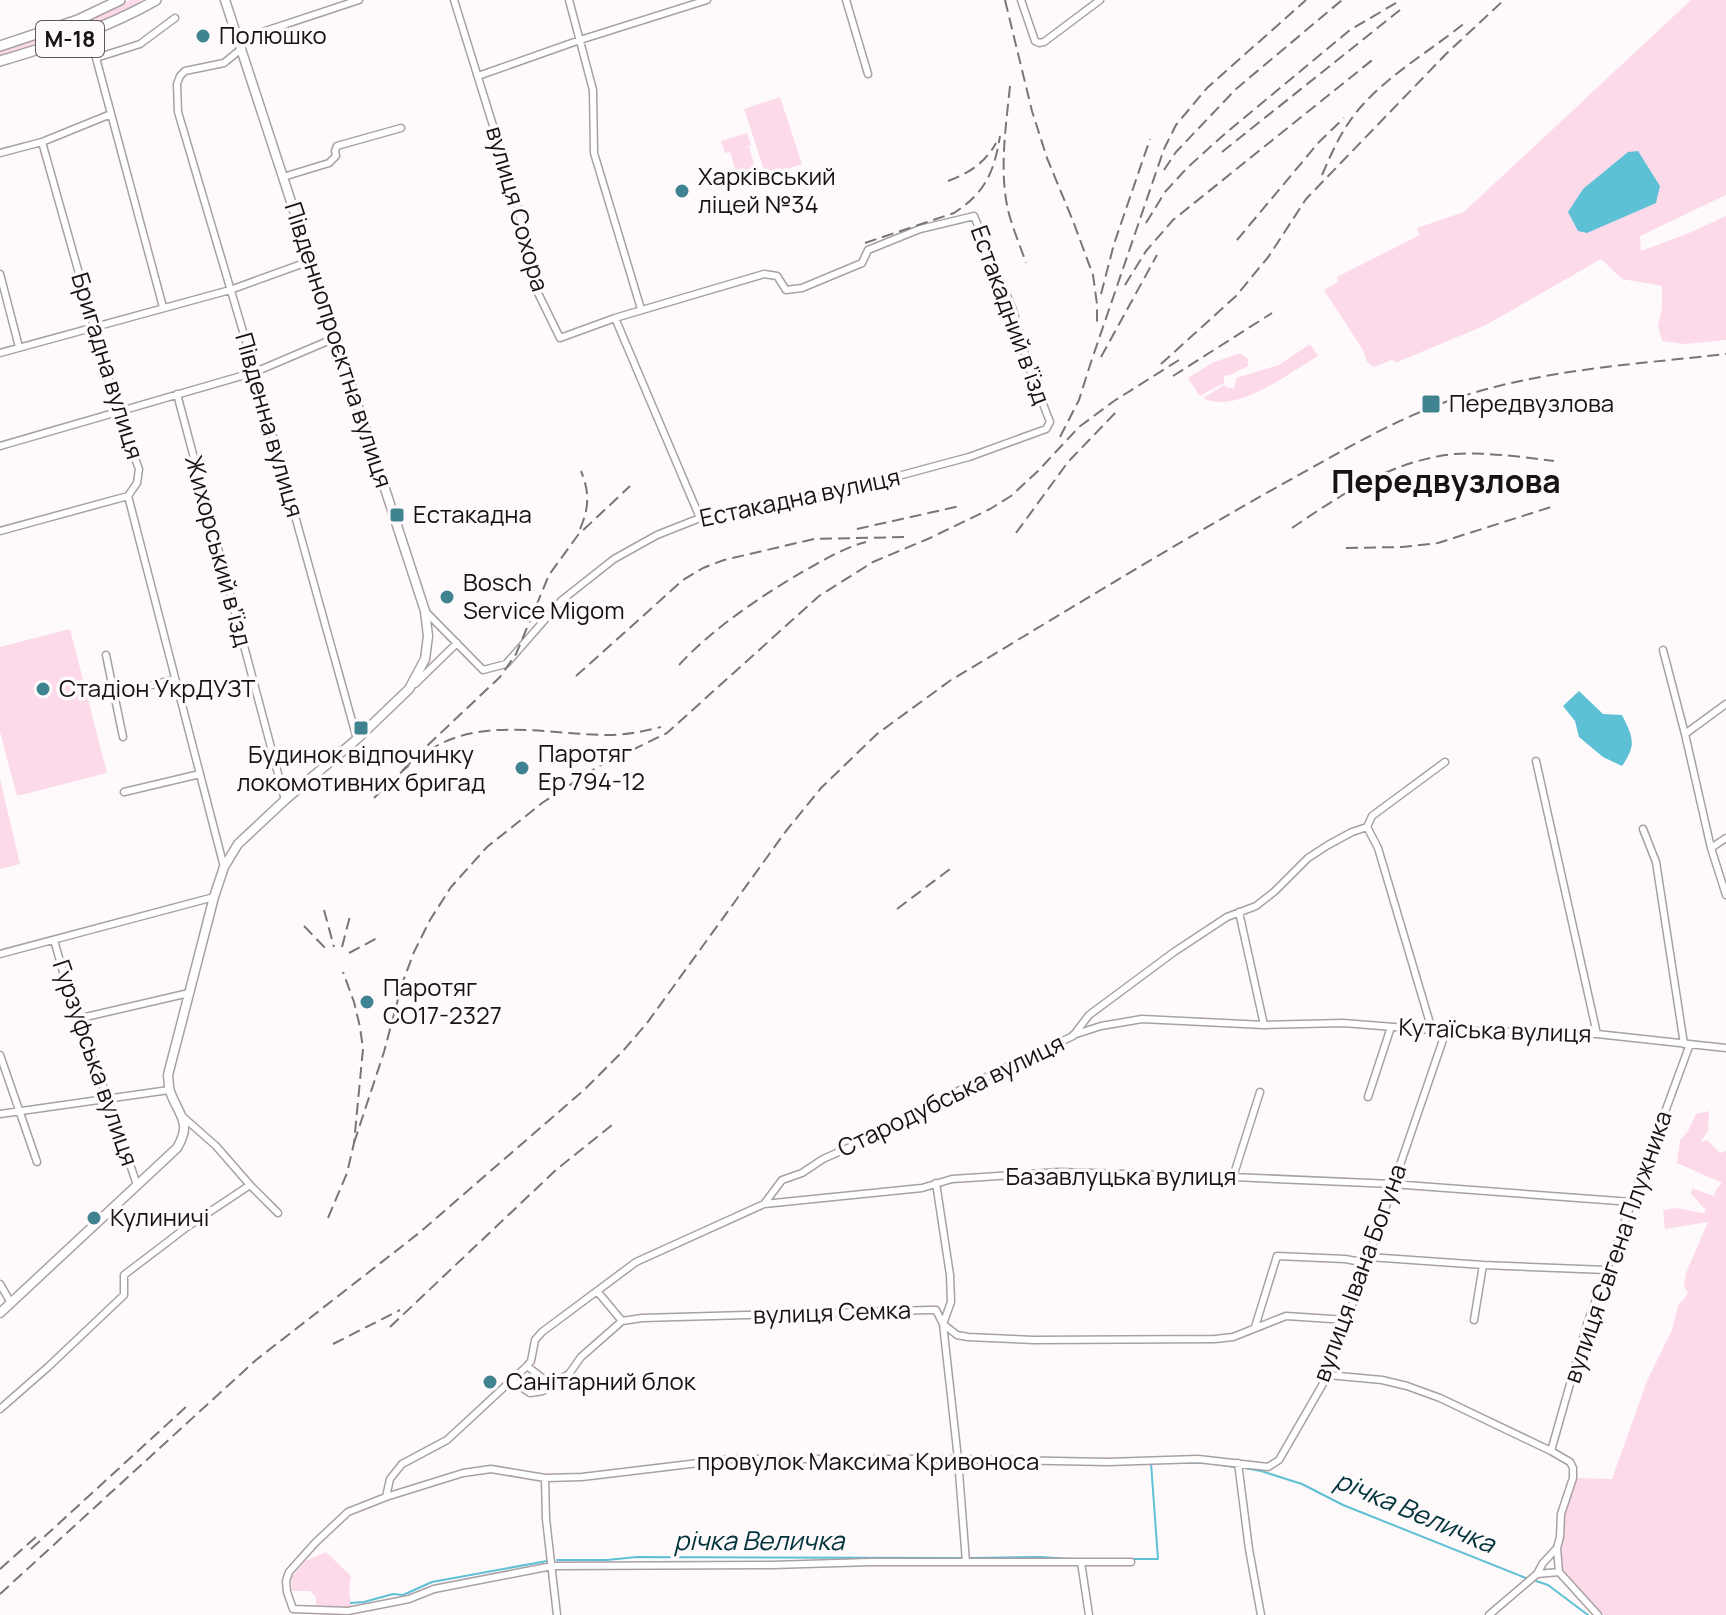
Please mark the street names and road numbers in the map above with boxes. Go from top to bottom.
road number: М-18 [36,21,104,57]
street label: вулиця Сохора [479,122,558,295]
street label: Південнопроєктна вулиця [278,198,401,491]
street label: Естакадний в’їзд [964,220,1059,409]
street label: Бригадна вулиця [64,268,153,463]
street label: Південна вулиця [228,328,313,521]
street label: Жихорський в’їзд [178,451,261,650]
street label: Естакадна вулиця [696,459,903,534]
street label: Гурзуфська вулиця [46,955,147,1170]
street label: Кутаїська вулиця [1398,1010,1592,1049]
street label: Стародубська вулиця [832,1025,1069,1164]
street label: вулиця Євгена Плужника [1554,1106,1679,1387]
street label: Базавлуцька вулиця [1006,1159,1236,1192]
street label: вулиця Івана Богуна [1304,1159,1413,1386]
street label: вулиця Семка [752,1292,912,1331]
street label: провулок Максима Кривоноса [697,1444,1039,1477]

